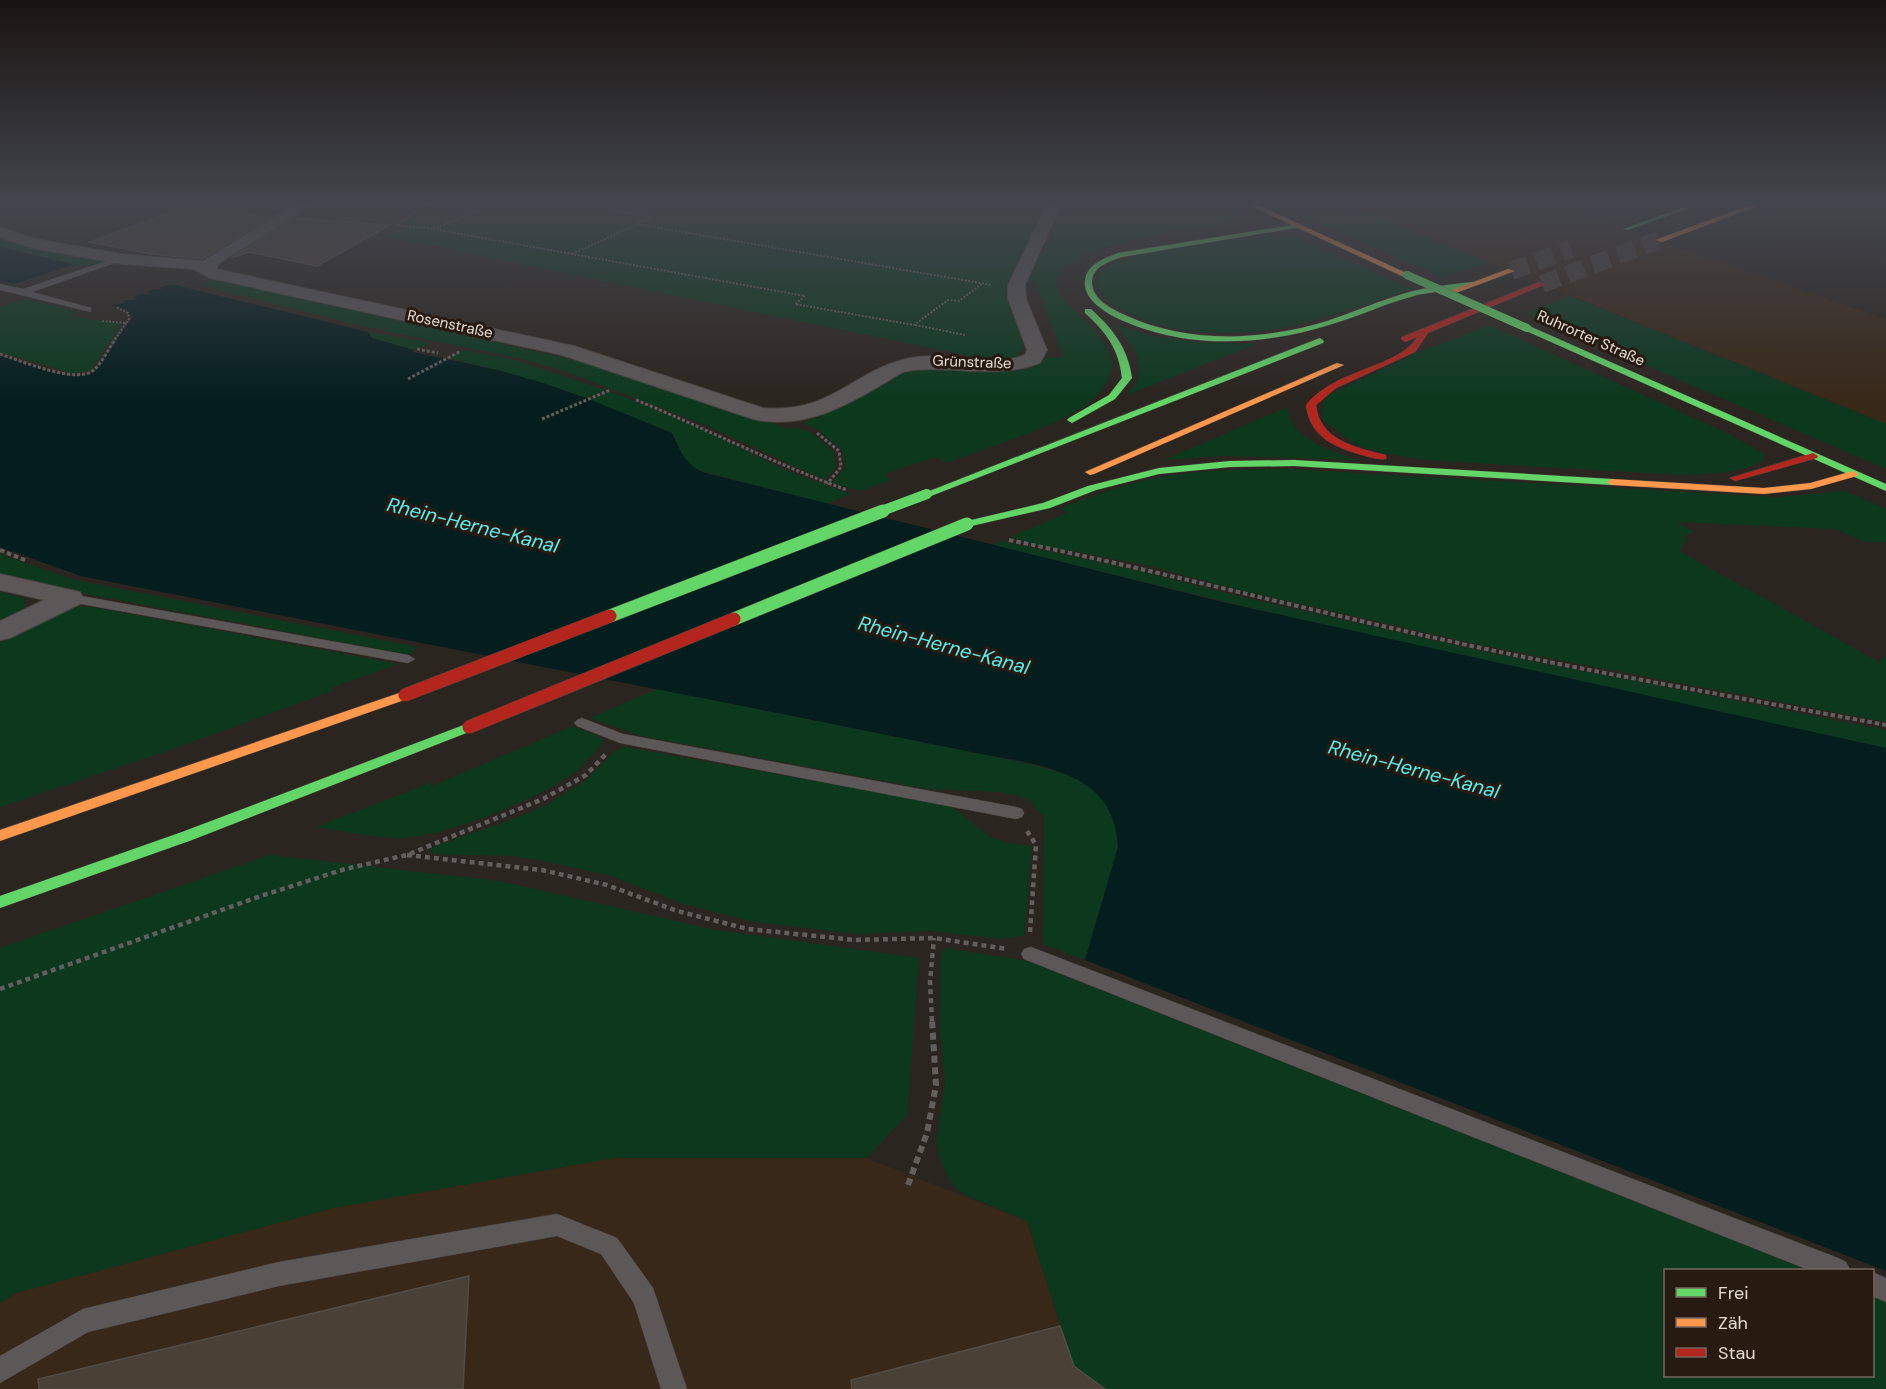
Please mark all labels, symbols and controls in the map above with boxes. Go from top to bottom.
street label: Rosenstraße [405,305,495,343]
street label: Ruhrorter Straße [1534,305,1648,371]
street label: Grünstraße [932,351,1012,373]
water label: Rhein-Herne-Kanal [384,491,562,559]
water label: Rhein-Herne-Kanal [855,610,1033,681]
water label: Rhein-Herne-Kanal [1325,734,1503,805]
legend [1664,1269,1874,1377]
text: Frei [1718,1281,1749,1305]
text: Zäh [1718,1311,1748,1335]
text: Stau [1718,1341,1756,1365]

